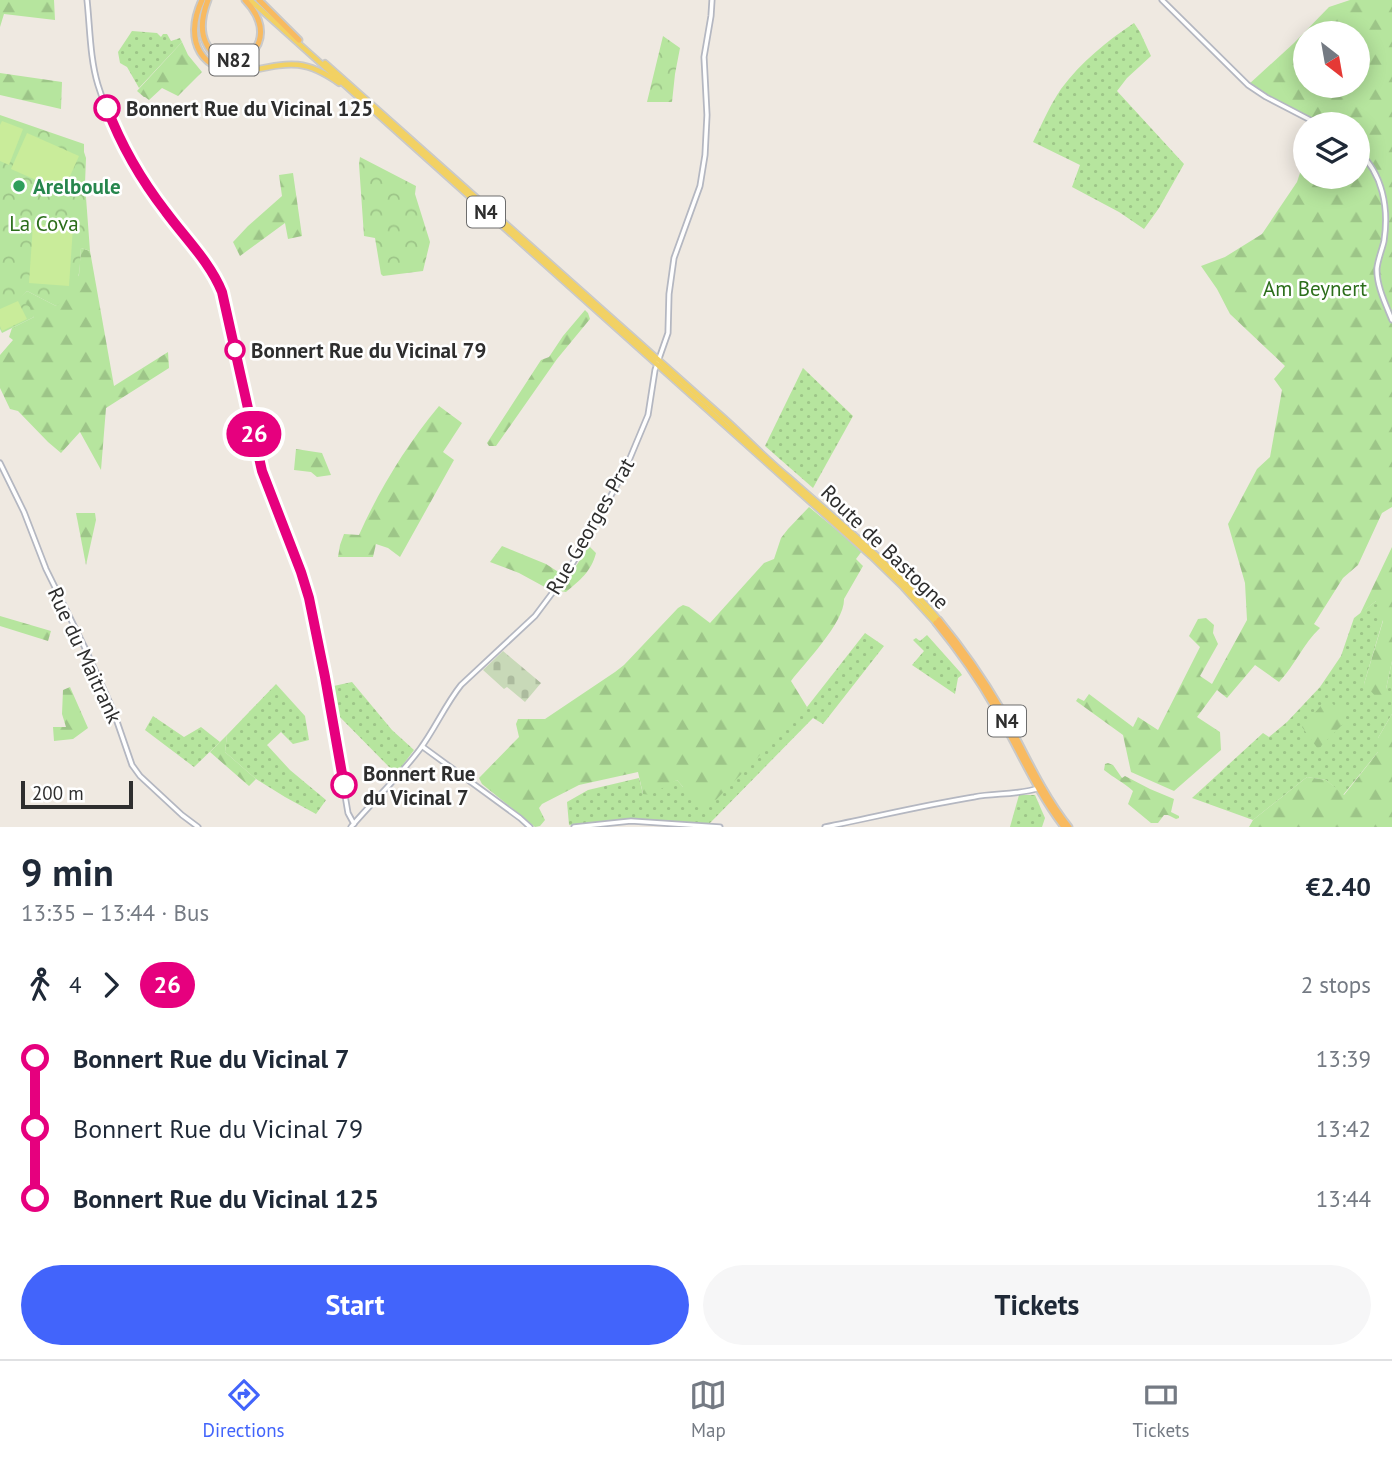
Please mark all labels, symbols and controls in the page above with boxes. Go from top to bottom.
north arrow [1293,21,1370,98]
map controls [1293,21,1370,189]
road number: N82 [210,44,258,76]
marker: Bonnert Rue du Vicinal 125 [94,95,120,121]
place label: Bonnert Rue du Vicinal 125 [126,95,373,122]
button: layers [1293,112,1370,189]
place label: Arelboule [33,173,121,200]
marker: Arelboule [11,178,27,194]
road number: N4 [467,196,505,228]
park label: La Cova [9,210,79,237]
park label: Am Beynert [1263,275,1367,302]
place label: Bonnert Rue du Vicinal 79 [251,337,486,364]
marker: Bonnert Rue du Vicinal 79 [225,340,245,360]
line badge: 26 [222,411,286,457]
text: 26 [240,418,268,449]
street label: Rue Georges Prat [540,453,640,599]
street label: Route de Bastogne [815,479,955,615]
street label: Rue du Maitrank [42,583,128,727]
road number: N4 [988,706,1026,736]
place label: Bonnert Rue du Vicinal 7 [363,760,476,811]
marker: Bonnert Rue du Vicinal 7 [331,772,357,798]
scale bar [21,778,133,810]
text: 200 m [32,781,84,805]
text: 9 min [21,847,114,896]
text: €2.40 [1306,870,1371,903]
text: 13:35 – 13:44 · Bus [21,898,209,927]
icon: walk [21,966,59,1004]
icon: forward [92,966,130,1004]
text: 26 [154,969,181,1000]
text: 4 [69,970,82,999]
text: 2 stops [1301,970,1371,999]
text: Bonnert Rue du Vicinal 7 [73,1042,350,1075]
text: 13:39 [1316,1044,1371,1073]
text: Bonnert Rue du Vicinal 79 [73,1112,363,1145]
text: 13:42 [1316,1114,1371,1143]
text: Bonnert Rue du Vicinal 125 [73,1182,379,1215]
text: 13:44 [1316,1184,1371,1213]
button: Start [21,1265,689,1345]
button: Tickets [703,1265,1371,1345]
tab: Directions [202,1376,285,1442]
tab: Map [689,1376,727,1442]
tab: Tickets [1132,1376,1190,1442]

